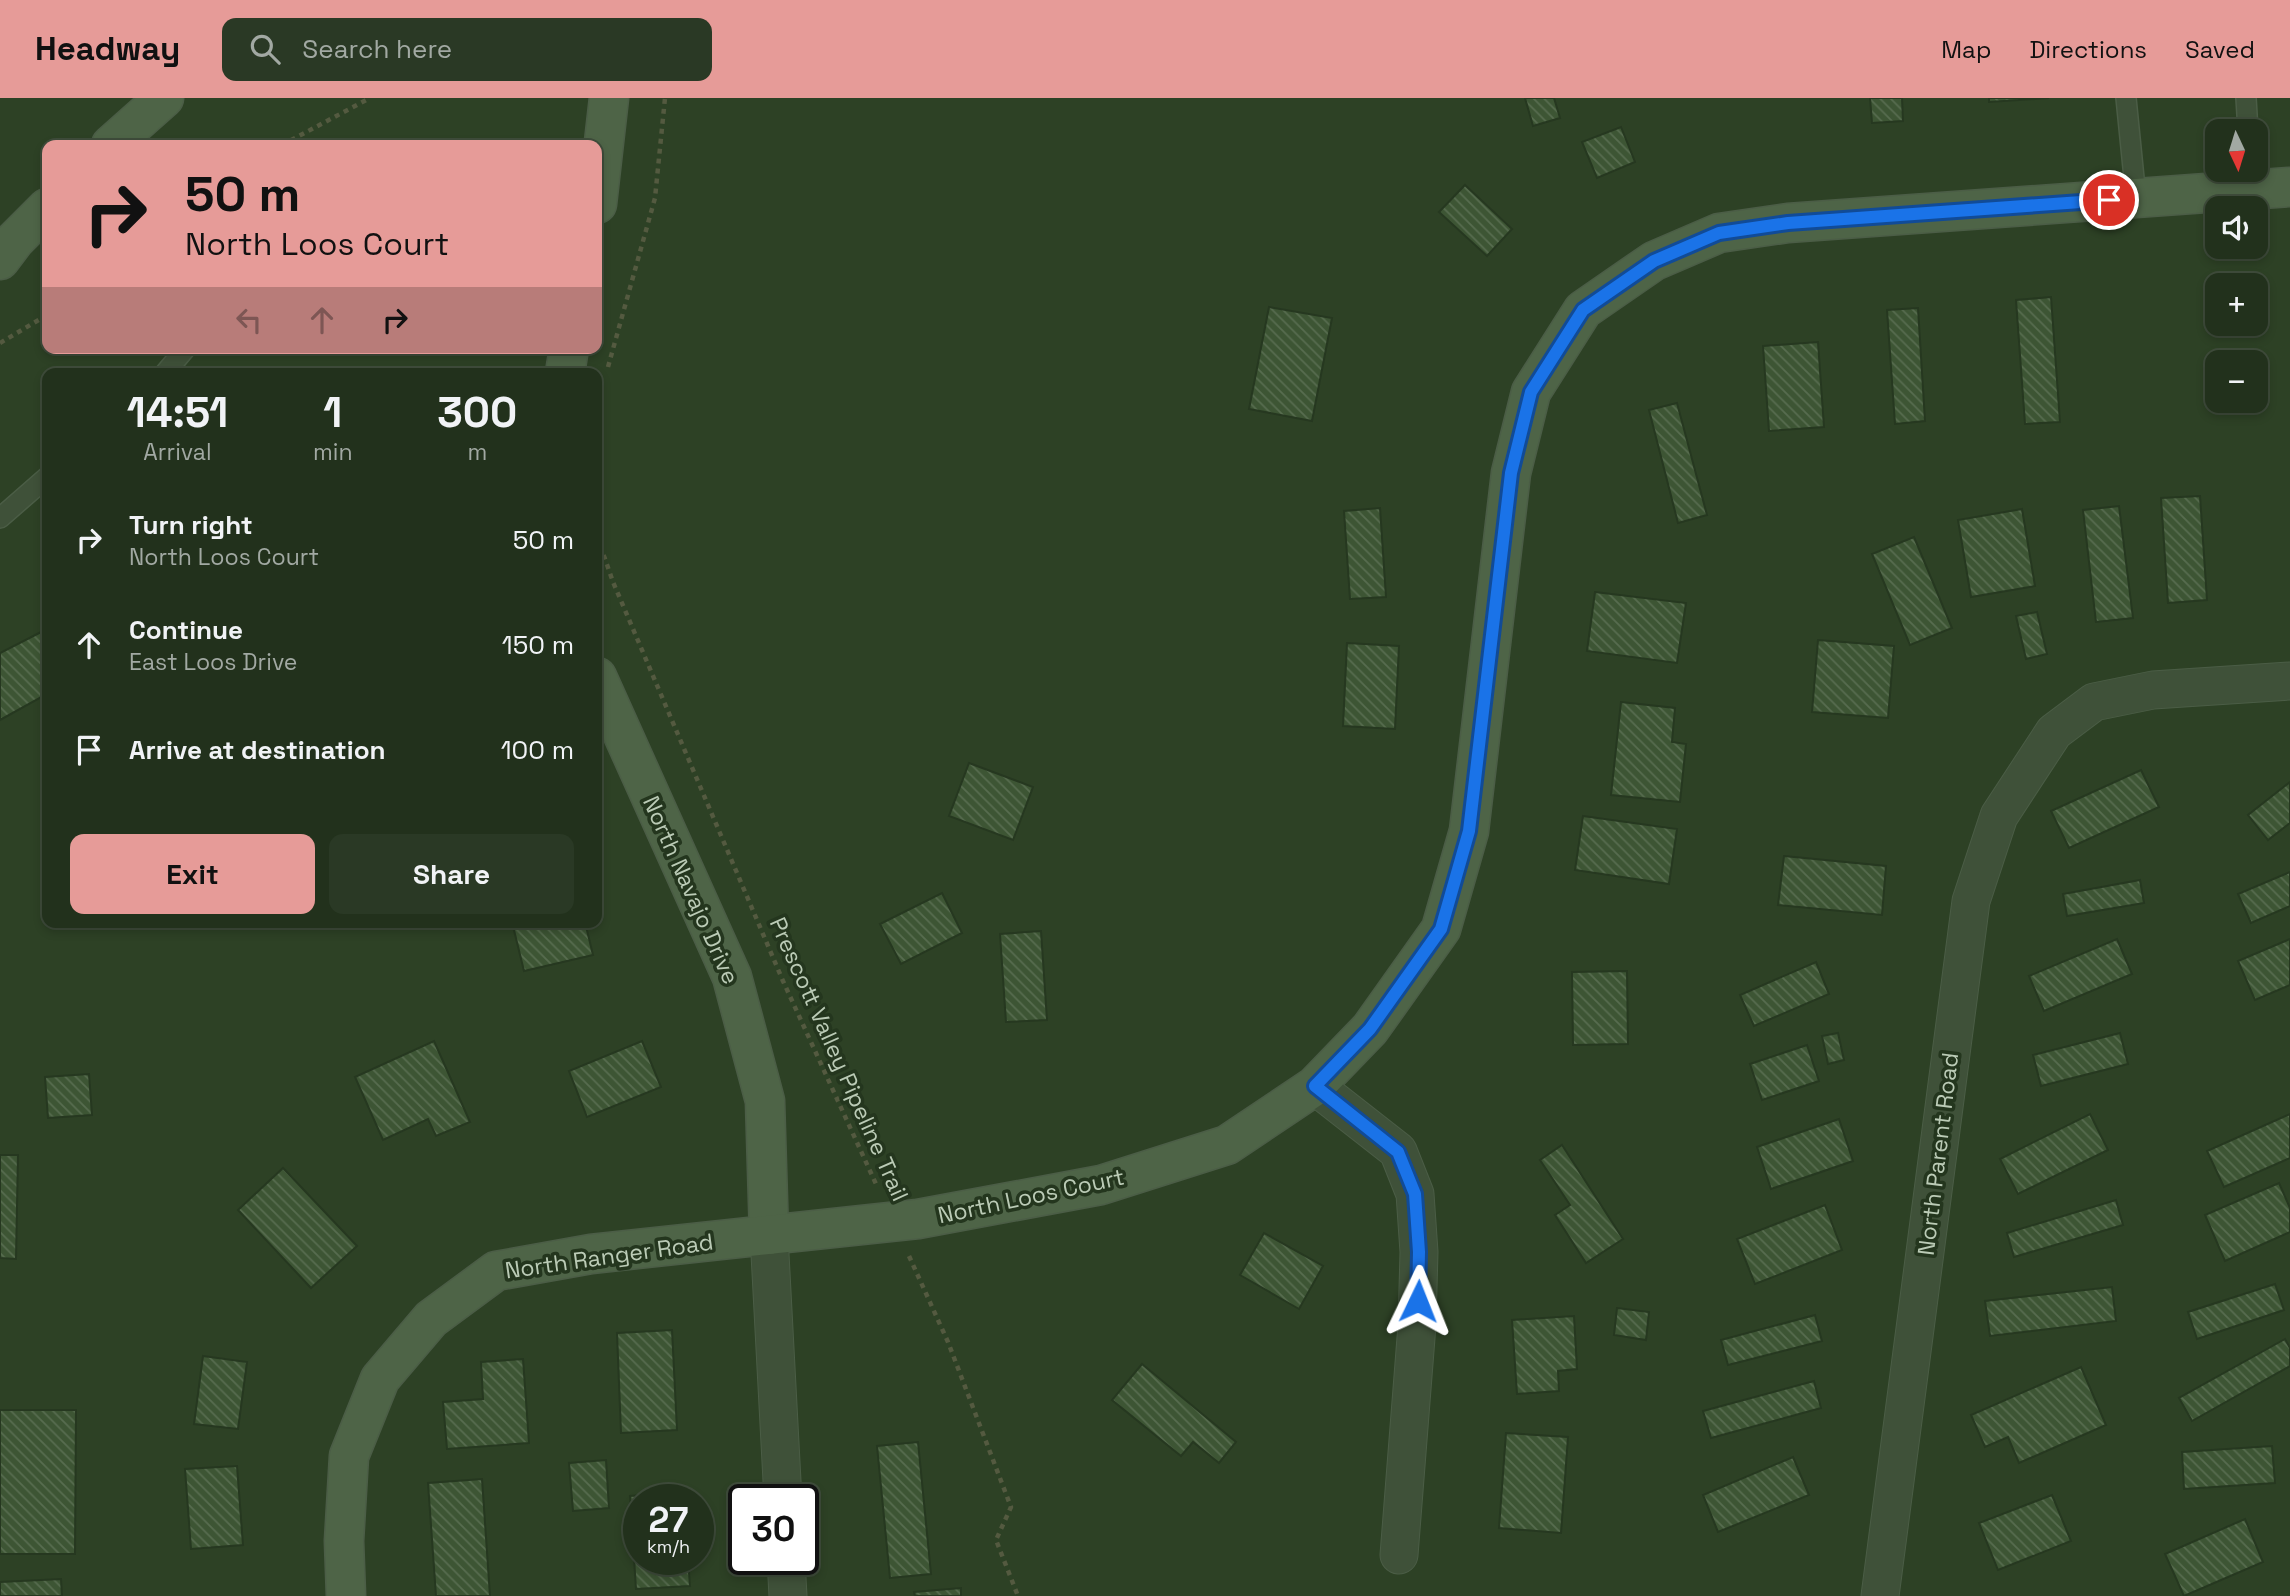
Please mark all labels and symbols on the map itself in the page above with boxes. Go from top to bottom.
north arrow [2205,119,2268,182]
pin [2079,170,2139,230]
street label: North Navajo Drive [636,791,746,989]
street label: Prescott Valley Pipeline Trail [763,912,915,1206]
street label: North Parent Road [1911,1051,1965,1257]
street label: North Loos Court [935,1162,1127,1230]
street label: North Ranger Road [503,1227,715,1285]
position arrow [1381,1264,1455,1338]
speed limit sign: 30 [728,1484,819,1575]

